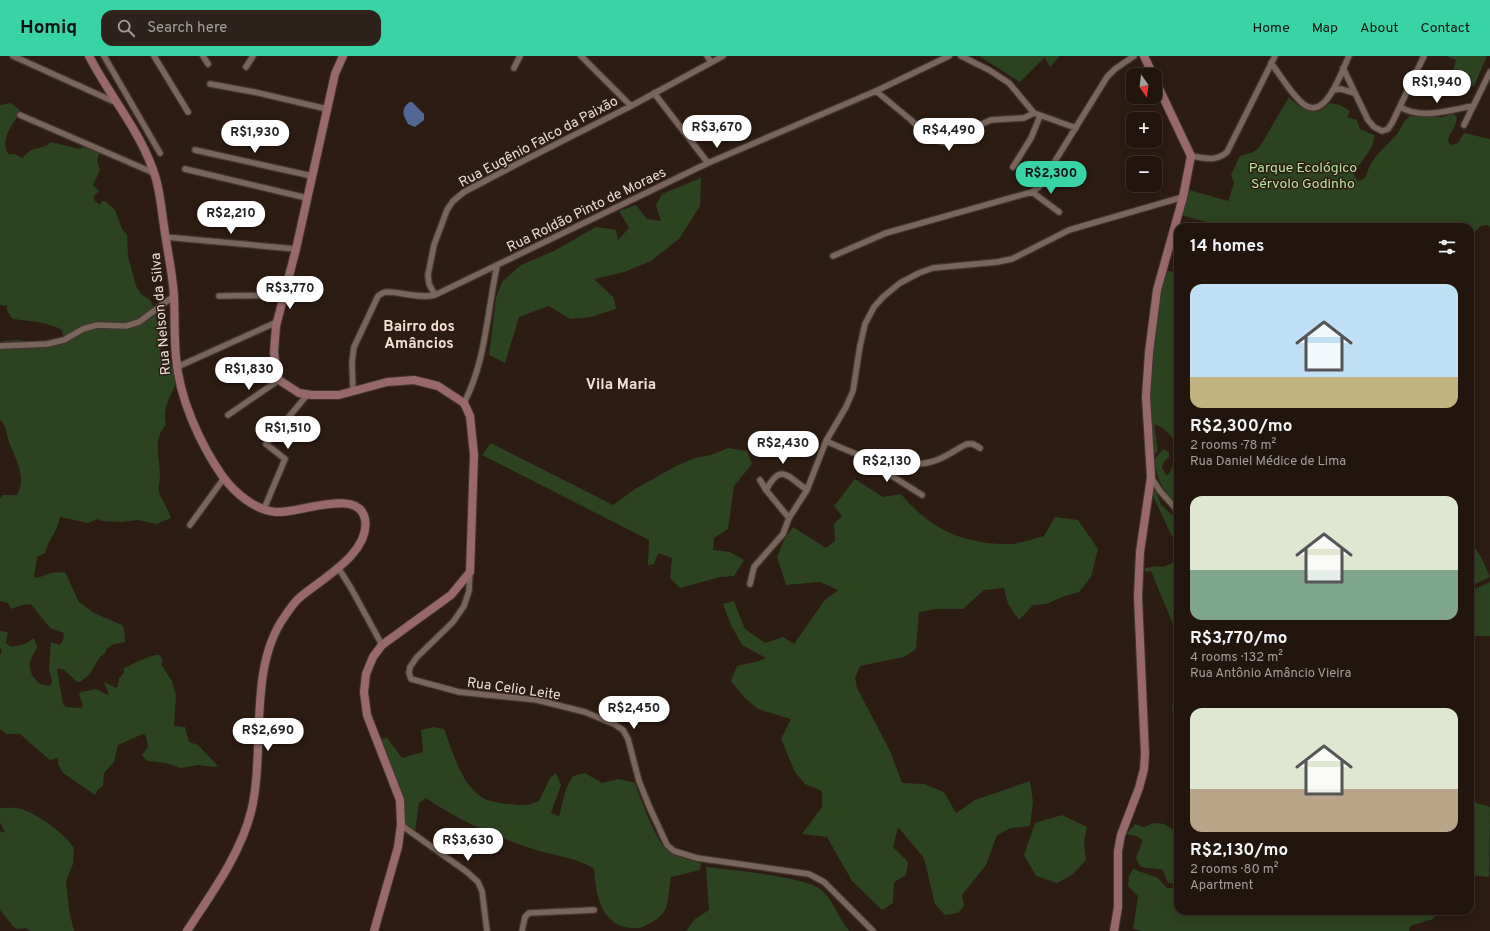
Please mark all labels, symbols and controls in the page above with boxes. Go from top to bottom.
search box [101,10,381,46]
text: Homiq [20,16,77,40]
icon: search [115,17,137,39]
text: Search here [147,19,227,38]
text: Home [1253,20,1290,37]
text: Map [1312,20,1338,37]
text: About [1360,20,1399,37]
text: Contact [1421,20,1470,37]
north arrow [1126,68,1162,104]
map controls [1126,68,1162,192]
pin: R$1,940 [1400,70,1474,104]
text: R$1,940 [1412,75,1462,91]
street label: Rua Eugênio Falco da Paixão [456,93,621,192]
button: + [1126,112,1162,148]
pin: R$3,670 [680,115,754,149]
pin: R$4,490 [912,118,986,152]
pin: R$1,930 [218,120,292,154]
text: R$3,670 [691,120,743,136]
text: R$4,490 [922,123,976,139]
text: R$1,930 [230,125,280,141]
button: − [1126,156,1162,192]
park label: Parque Ecológico Sérvolo Godinho [1249,160,1357,193]
pin: R$2,300 [1014,161,1088,195]
street label: Rua Roldão Pinto de Moraes [504,164,669,256]
text: R$2,300 [1025,166,1077,182]
pin: R$2,210 [194,201,268,235]
text: R$2,210 [206,206,256,222]
text: 14 homes [1190,236,1264,258]
icon: filters [1436,236,1458,258]
street label: Rua Nelson da Silva [148,252,175,376]
pin: R$3,770 [253,276,327,310]
text: R$3,770 [266,281,314,297]
icon: home [1288,310,1360,382]
district label: Bairro dos Amâncios [383,318,455,354]
pin: R$1,830 [212,357,286,391]
text: R$1,830 [224,362,274,378]
district label: Vila Maria [586,376,656,395]
pin: R$1,510 [251,416,325,450]
text: R$2,300/mo [1190,416,1292,438]
text: R$1,510 [264,421,312,437]
pin: R$2,430 [746,431,820,465]
text: R$2,430 [757,436,809,452]
text: 2 rooms · 78 m² [1190,438,1276,454]
pin: R$2,130 [850,449,924,483]
text: R$2,130 [862,454,912,470]
text: Rua Daniel Médice de Lima [1190,454,1346,470]
icon: home [1288,522,1360,594]
text: R$3,770/mo [1190,628,1288,650]
text: 4 rooms · 132 m² [1190,650,1283,666]
text: Rua Antônio Amâncio Vieira [1190,666,1351,682]
street label: Rua Celio Leite [466,675,562,704]
pin: R$2,450 [597,696,671,730]
text: R$2,450 [608,701,660,717]
pin: R$2,690 [231,718,305,752]
text: R$2,690 [242,723,294,739]
icon: home [1288,734,1360,806]
pin: R$3,630 [431,828,505,862]
text: R$3,630 [442,833,494,849]
text: R$2,130/mo [1190,840,1288,862]
text: 2 rooms · 80 m² [1190,862,1279,878]
text: Apartment [1190,878,1253,894]

